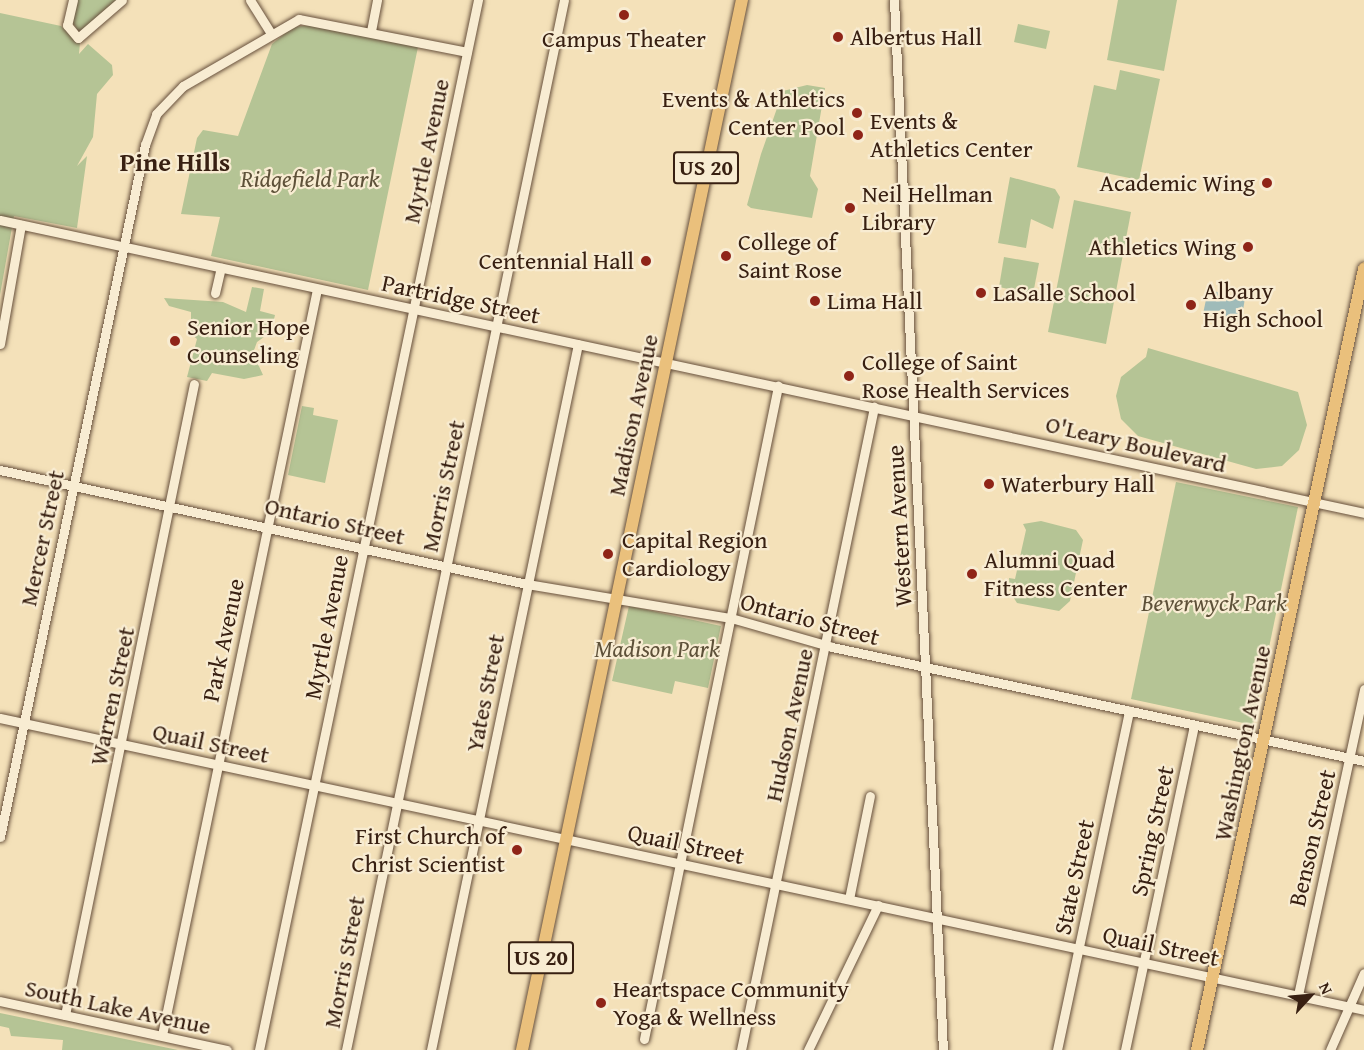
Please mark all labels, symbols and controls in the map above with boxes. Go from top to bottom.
marker: Campus Theater [617,8,631,22]
place label: Albertus Hall [850,23,982,51]
place label: Campus Theater [542,25,706,53]
marker: Albertus Hall [831,30,845,44]
street label: Myrtle Avenue [397,76,455,226]
place label: Events & Athletics Center Pool [662,85,845,141]
marker: Events & Athletics Center Pool [850,106,864,120]
place label: Events & Athletics Center [870,107,1033,163]
marker: Events & Athletics Center [851,128,865,142]
district label: Pine Hills [120,146,230,178]
road number: US 20 [672,149,740,187]
park label: Ridgefield Park [241,165,379,193]
place label: Academic Wing [1100,169,1255,197]
marker: Academic Wing [1260,176,1274,190]
place label: Neil Hellman Library [862,180,993,236]
marker: Neil Hellman Library [843,201,857,215]
place label: College of Saint Rose [738,228,842,284]
place label: Athletics Wing [1088,233,1236,261]
marker: Athletics Wing [1241,240,1255,254]
place label: Centennial Hall [479,247,634,275]
marker: College of Saint Rose [719,249,733,263]
marker: Centennial Hall [639,254,653,268]
street label: Partridge Street [379,268,543,330]
place label: Albany High School [1203,277,1323,333]
place label: LaSalle School [993,279,1136,307]
marker: LaSalle School [974,286,988,300]
place label: Lima Hall [827,287,922,315]
marker: Lima Hall [808,294,822,308]
marker: Albany High School [1184,298,1198,312]
place label: Senior Hope Counseling [187,313,310,369]
street label: Madison Avenue [602,331,664,499]
marker: Senior Hope Counseling [168,334,182,348]
place label: College of Saint Rose Health Services [862,348,1070,404]
marker: College of Saint Rose Health Services [840,367,858,385]
street label: O'Leary Boulevard [1043,409,1229,479]
street label: Morris Street [415,417,471,555]
street label: Western Avenue [880,444,918,608]
street label: Mercer Street [14,467,70,609]
place label: Waterbury Hall [1001,470,1155,498]
marker: Waterbury Hall [982,477,996,491]
street label: Ontario Street [262,491,408,551]
place label: Capital Region Cardiology [622,526,767,582]
marker: Capital Region Cardiology [599,545,617,563]
place label: Alumni Quad Fitness Center [984,546,1127,602]
street label: Myrtle Avenue [298,552,354,702]
marker: Alumni Quad Fitness Center [965,567,979,581]
street label: Park Avenue [196,576,250,704]
street label: Ontario Street [737,587,883,651]
park label: Beverwyck Park [1141,589,1287,617]
street label: Warren Street [83,624,141,768]
street label: Yates Street [459,632,511,754]
park label: Madison Park [594,635,720,663]
street label: Washington Avenue [1207,643,1277,843]
street label: Hudson Avenue [759,646,819,804]
street label: Quail Street [150,717,272,769]
street label: Spring Street [1124,763,1180,899]
street label: Benson Street [1282,767,1342,909]
street label: State Street [1048,817,1100,937]
street label: Quail Street [625,818,747,870]
place label: First Church of Christ Scientist [352,822,505,878]
marker: First Church of Christ Scientist [510,843,524,857]
street label: Morris Street [317,893,371,1031]
street label: Quail Street [1100,920,1222,972]
road number: US 20 [506,939,576,977]
north arrow [1280,966,1340,1026]
street label: South Lake Avenue [22,973,214,1041]
place label: Heartspace Community Yoga & Wellness [613,975,849,1031]
text: N [1313,978,1339,998]
marker: Heartspace Community Yoga & Wellness [594,996,608,1010]

